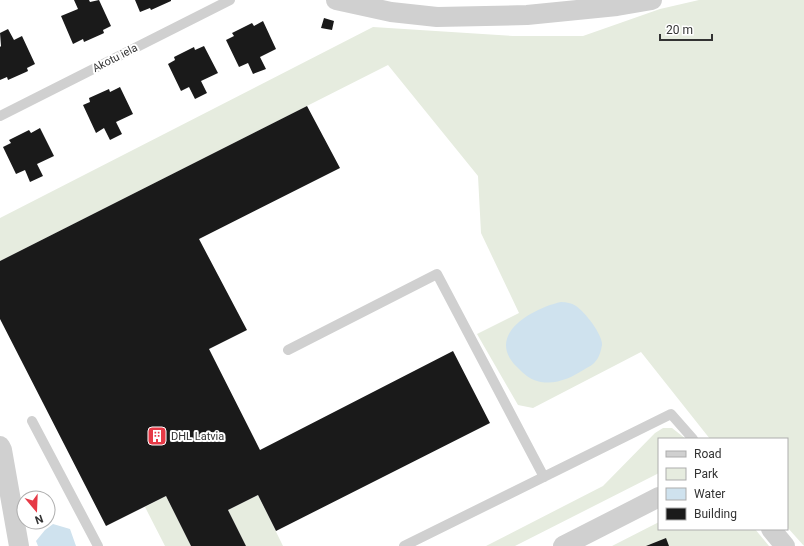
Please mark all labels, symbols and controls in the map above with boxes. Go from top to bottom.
scale bar [660,16,712,42]
text: 20 m [666,23,693,37]
street label: Akotu iela [90,41,140,75]
building icon: DHL Latvia [146,425,168,447]
place label: DHL Latvia [171,430,224,443]
legend [658,438,788,530]
text: Road [694,447,722,461]
text: Park [694,467,719,481]
text: Water [694,487,725,501]
north arrow [16,490,56,530]
text: Building [694,507,737,521]
text: N [33,512,45,526]

